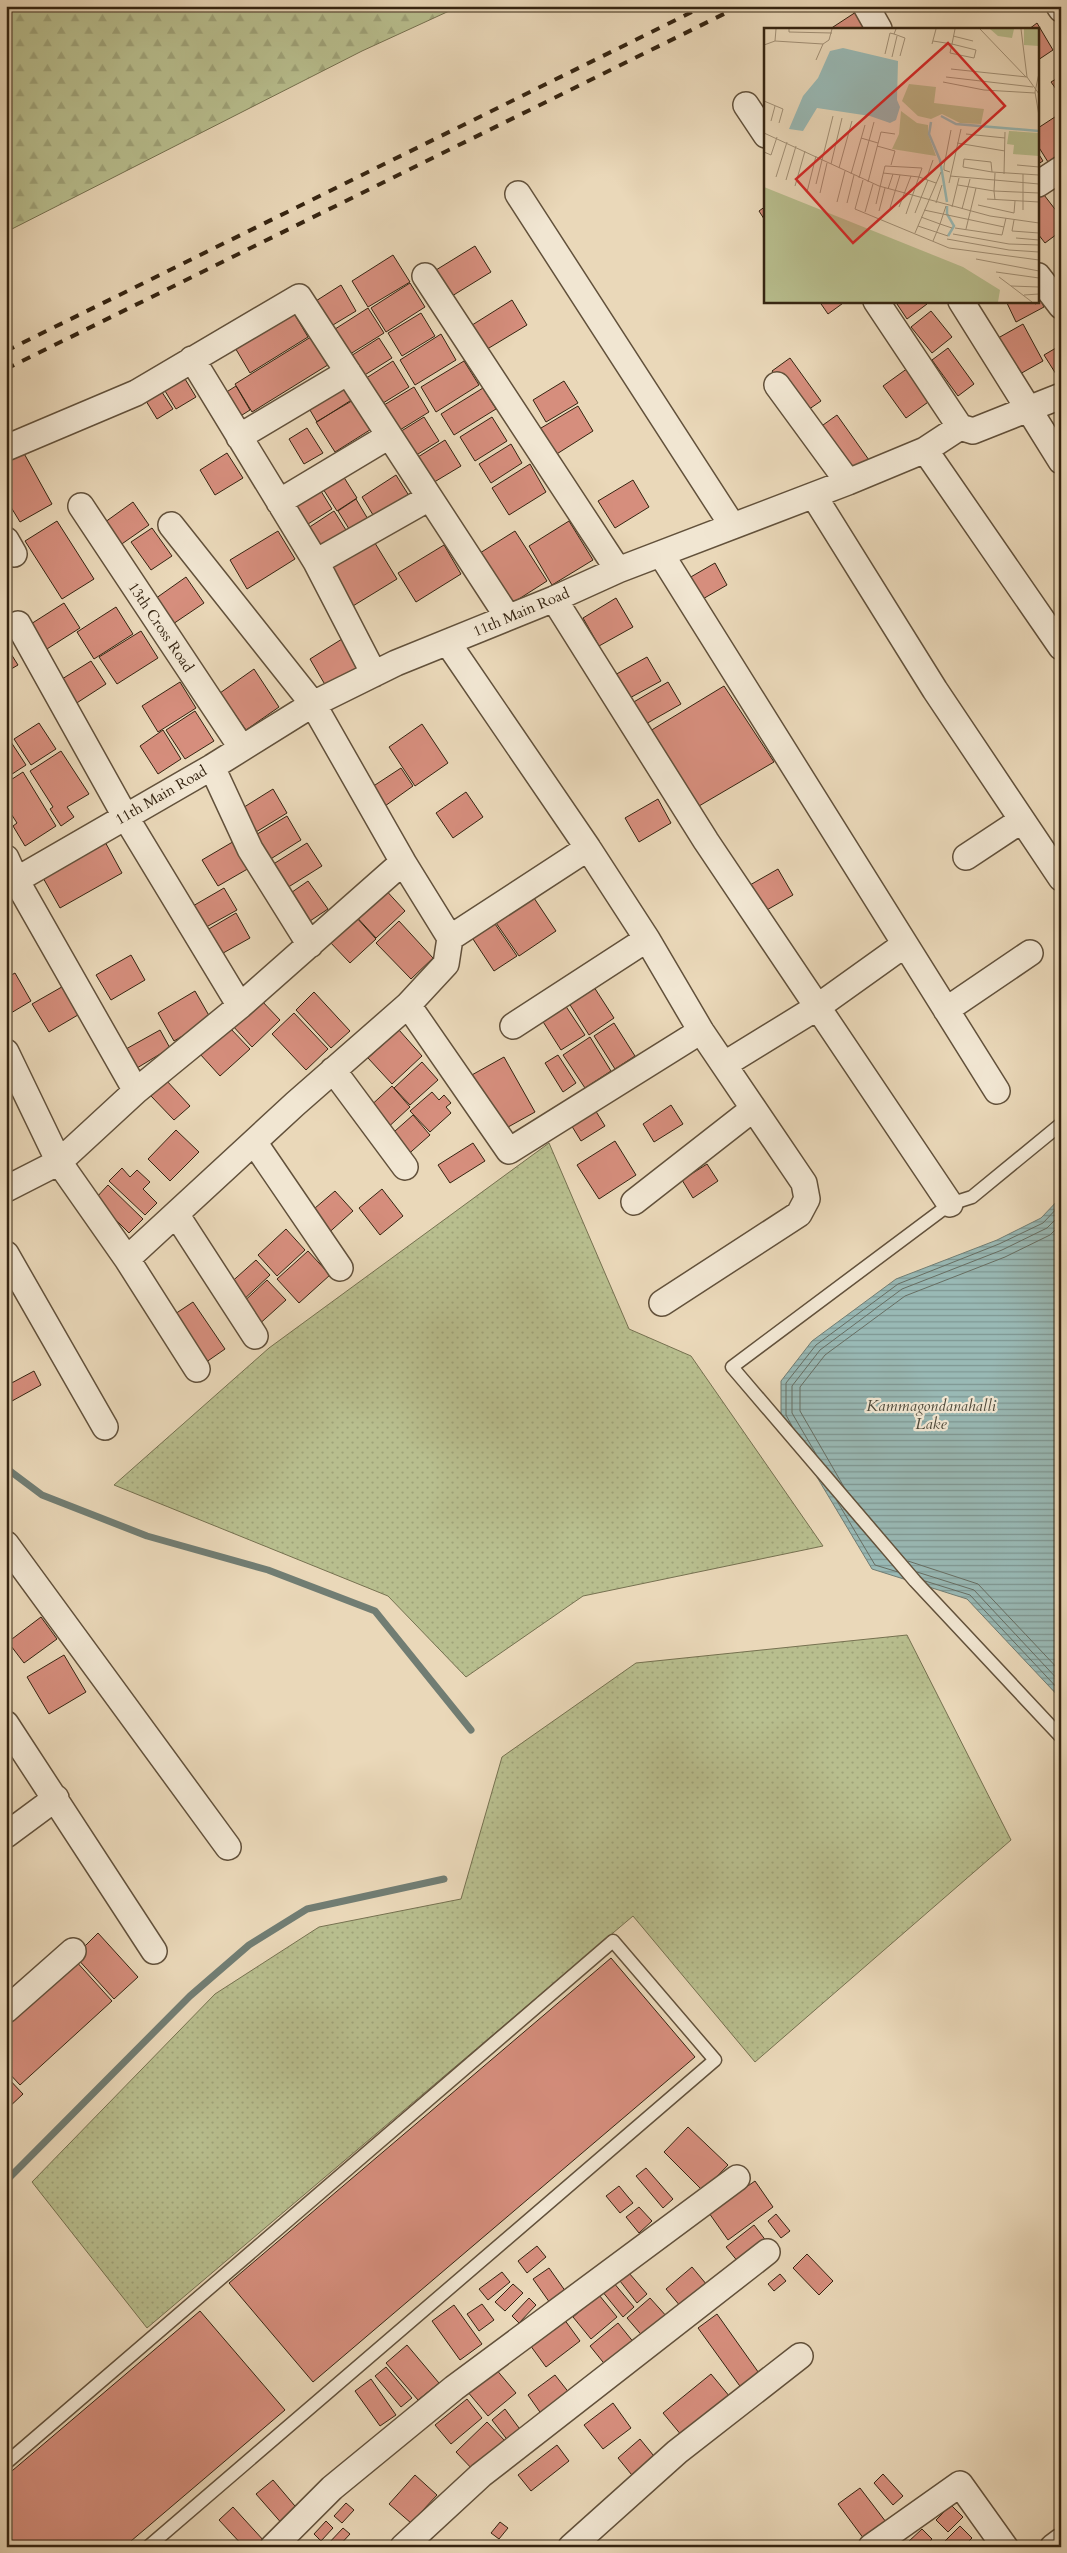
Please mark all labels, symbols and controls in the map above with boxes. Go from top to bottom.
inset map [764,28,1040,302]
street label: 13th Cross Road [124,578,198,676]
street label: 11th Main Road [470,583,572,641]
street label: 11th Main Road [112,761,210,829]
water label: Kammagondanahalli Lake [866,1395,997,1435]

